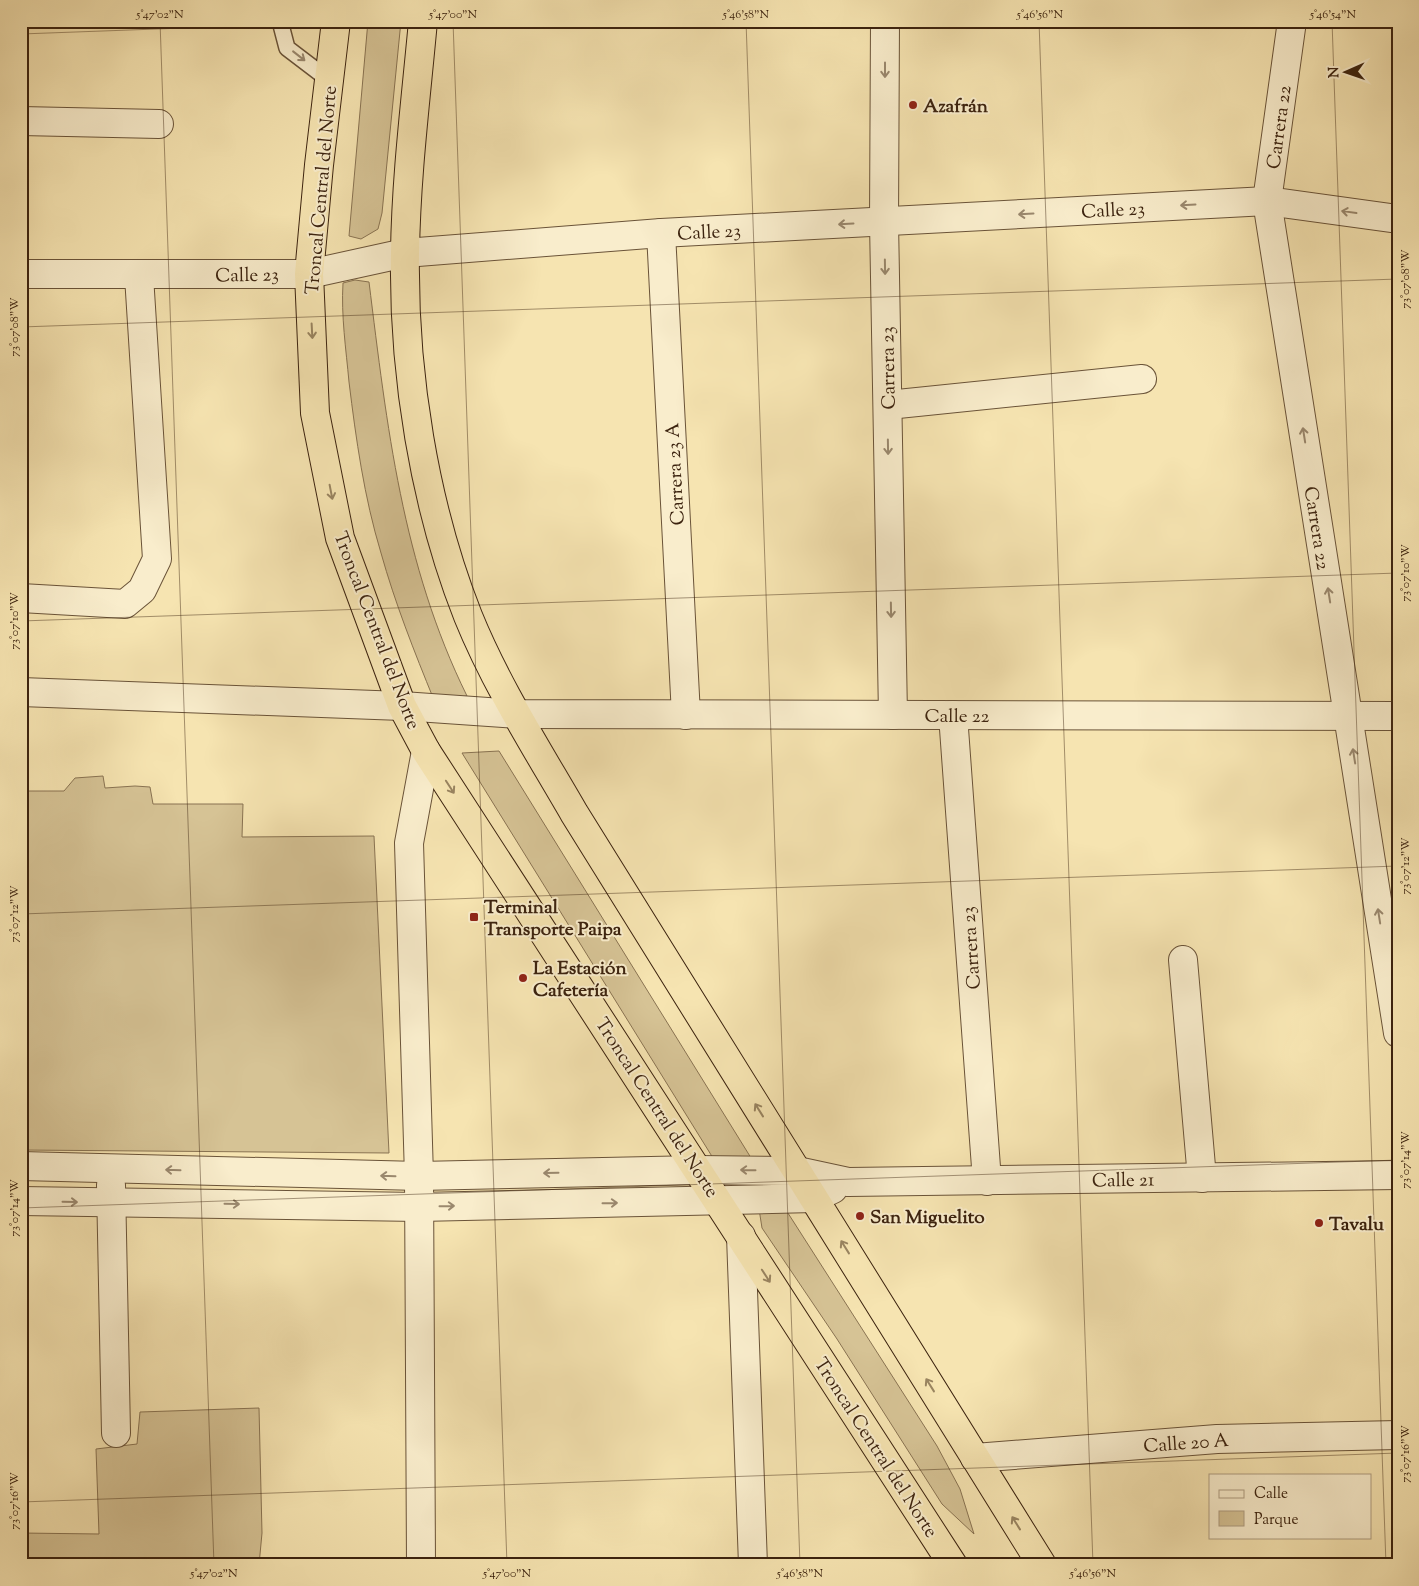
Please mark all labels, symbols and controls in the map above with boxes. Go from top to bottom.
text: 5°47'02"N [135,6,184,24]
text: 5°47'00"N [428,6,477,24]
text: 5°46'58"N [722,6,770,24]
text: 5°46'56"N [1016,6,1064,24]
text: 5°46'54"N [1309,6,1357,24]
north arrow [1322,48,1372,98]
one-way arrow [292,51,305,62]
one-way arrow [880,62,890,78]
text: N [1325,66,1345,78]
street label: Troncal Central del Norte [300,84,345,296]
street label: Carrera 22 [1261,84,1300,171]
place label: Azafrán [923,94,989,121]
marker: Azafrán [907,99,919,111]
street label: Calle 23 [1081,196,1146,227]
one-way arrow [1180,201,1196,210]
one-way arrow [1342,207,1358,217]
one-way arrow [1018,210,1034,219]
street label: Calle 23 [677,218,742,249]
one-way arrow [838,219,854,228]
text: 73°07'08"W [1397,249,1415,309]
one-way arrow [880,259,890,275]
street label: Calle 23 [215,262,279,291]
text: 73°07'08"W [6,297,24,357]
one-way arrow [307,323,316,339]
street label: Carrera 23 [875,326,904,410]
street label: Carrera 23 A [660,421,693,526]
one-way arrow [1298,427,1308,443]
one-way arrow [884,439,893,455]
one-way arrow [327,483,336,499]
street label: Carrera 22 [1296,485,1335,572]
street label: Troncal Central del Norte [325,528,426,734]
text: 73°07'10"W [1397,544,1415,602]
one-way arrow [1323,587,1333,603]
text: 73°07'10"W [6,592,24,650]
one-way arrow [887,602,896,618]
street label: Calle 22 [925,704,990,731]
one-way arrow [1348,748,1358,764]
one-way arrow [444,780,455,794]
text: 73°07'12"W [1397,837,1415,895]
text: 73°07'12"W [6,885,24,943]
place label: Terminal Transporte Paipa [484,895,622,944]
street label: Carrera 23 [956,905,989,990]
one-way arrow [1374,909,1384,925]
marker: Terminal Transporte Paipa [468,911,480,923]
place label: La Estación Cafetería [533,956,627,1005]
marker: La Estación Cafetería [517,972,529,984]
street label: Troncal Central del Norte [587,1013,724,1204]
one-way arrow [753,1103,763,1117]
text: 73°07'14"W [1397,1130,1415,1189]
one-way arrow [165,1165,182,1175]
one-way arrow [740,1166,756,1175]
street label: Calle 21 [1092,1167,1155,1196]
one-way arrow [543,1168,559,1178]
one-way arrow [380,1171,396,1180]
text: 73°07'14"W [6,1178,24,1237]
one-way arrow [62,1197,78,1207]
one-way arrow [602,1198,618,1207]
one-way arrow [224,1199,240,1209]
one-way arrow [439,1202,455,1211]
place label: San Miguelito [870,1205,985,1232]
marker: San Miguelito [854,1210,866,1222]
place label: Tavalu [1329,1212,1384,1239]
marker: Tavalu [1313,1217,1325,1229]
one-way arrow [839,1241,849,1255]
one-way arrow [762,1268,772,1282]
street label: Troncal Central del Norte [806,1353,943,1544]
one-way arrow [925,1379,935,1393]
text: 73°07'16"W [1397,1424,1415,1483]
street label: Calle 20 A [1143,1428,1230,1461]
text: 73°07'16"W [6,1471,24,1530]
legend [1209,1474,1372,1538]
text: Calle [1254,1484,1288,1505]
text: Parque [1254,1510,1298,1531]
one-way arrow [1011,1517,1021,1531]
text: 5°47'02"N [189,1565,238,1583]
text: 5°47'00"N [482,1565,531,1583]
text: 5°46'58"N [776,1565,824,1583]
text: 5°46'56"N [1069,1565,1117,1583]

